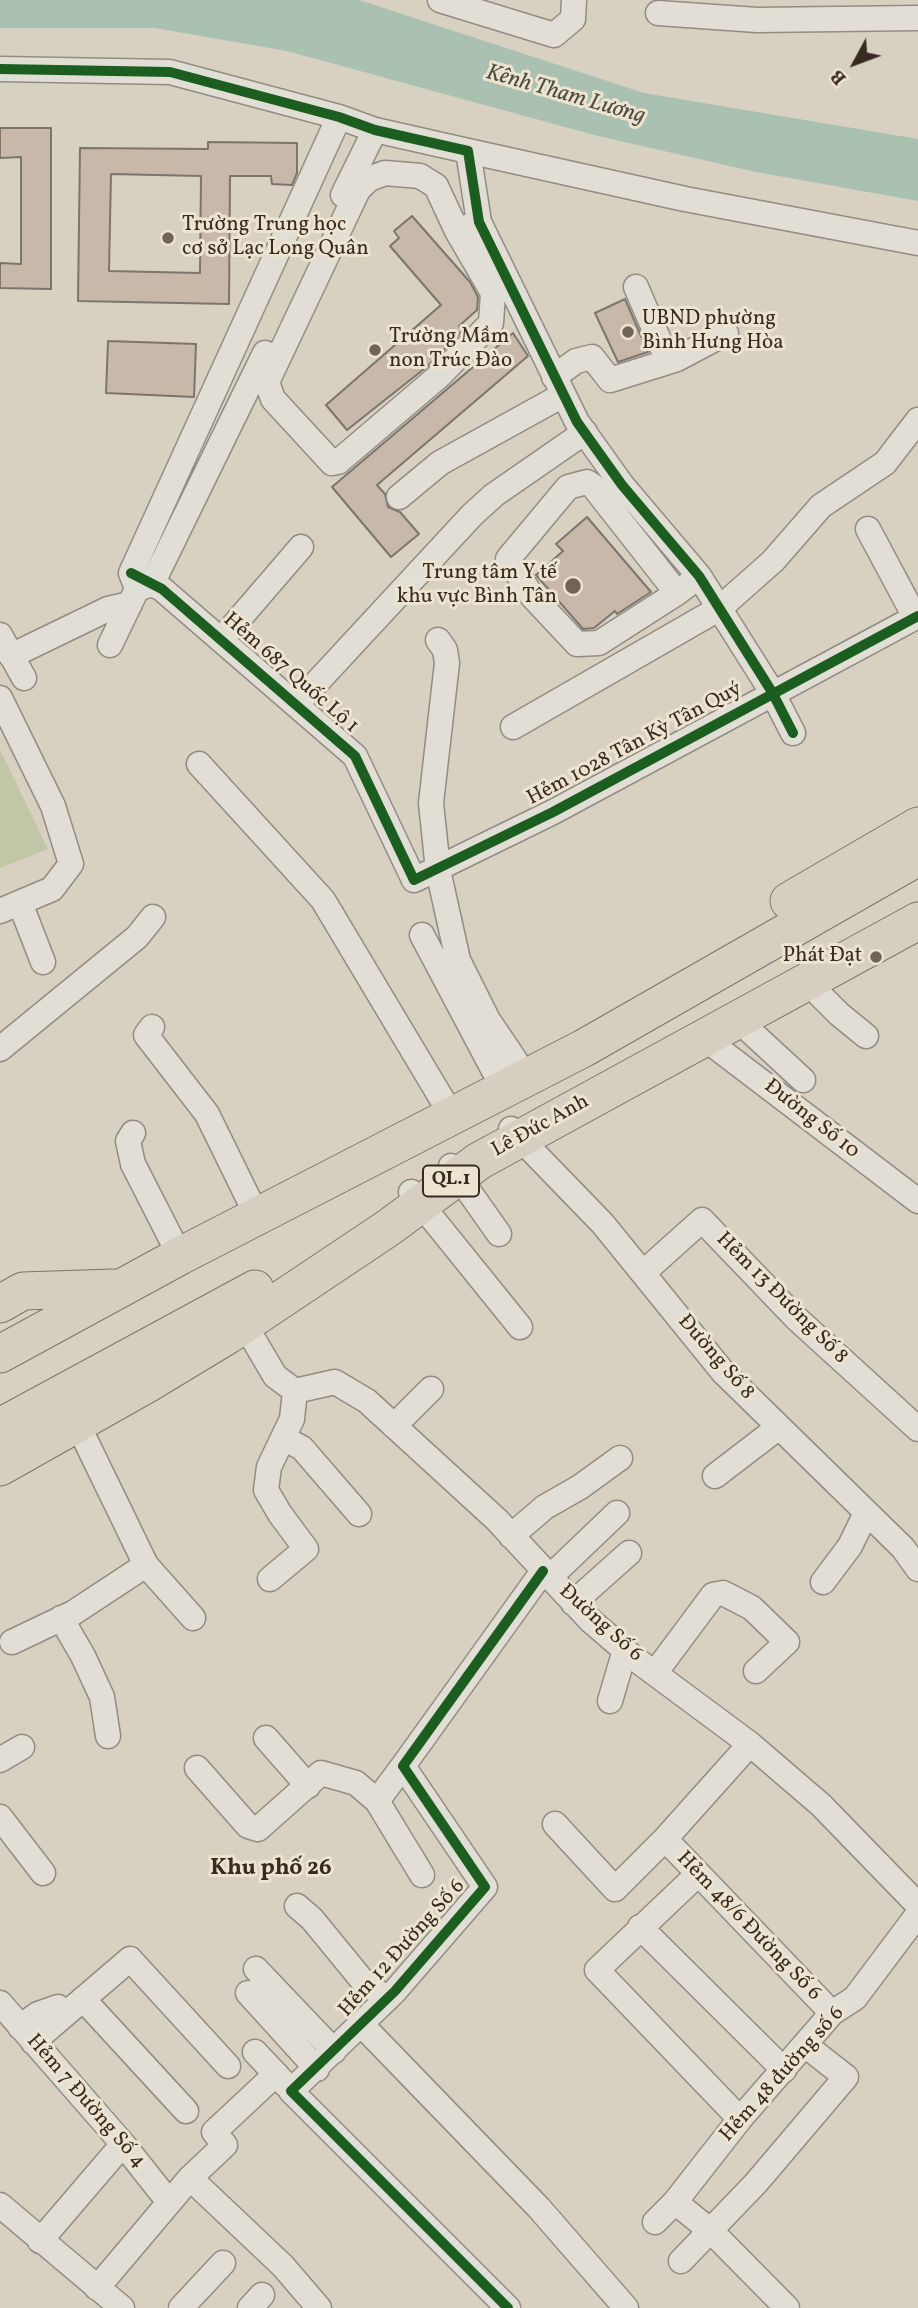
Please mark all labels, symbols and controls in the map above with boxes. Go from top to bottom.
north arrow [820,28,890,98]
water label: Kênh Tham Lương [482,60,648,132]
text: B [825,63,853,90]
place label: Trường Trung học cơ sở Lạc Long Quân [182,213,369,263]
marker: Trường Trung học cơ sở Lạc Long Quân [160,230,176,246]
place label: UBND phường Bình Hưng Hòa [642,307,784,357]
marker: UBND phường Bình Hưng Hòa [620,324,636,340]
place label: Trường Mầm non Trúc Đào [389,325,512,375]
marker: Trường Mầm non Trúc Đào [367,342,383,358]
place label: Trung tâm Y tế khu vực Bình Tân [397,561,557,611]
marker: Trung tâm Y tế khu vực Bình Tân [563,576,583,596]
street label: Hẻm 687 Quốc Lộ 1 [217,608,363,740]
street label: Hẻm 1028 Tân Kỳ Tân Quý [523,678,747,812]
place label: Phát Đạt [783,944,862,970]
marker: Phát Đạt [868,949,884,965]
street label: Đường Số 10 [758,1075,864,1165]
street label: Lê Đức Anh [488,1090,594,1164]
road number: QL.1 [423,1166,479,1196]
street label: Hẻm 13 Đường Số 8 [710,1228,852,1370]
street label: Đường Số 8 [671,1310,759,1406]
street label: Đường Số 6 [553,1580,647,1668]
street label: Hẻm 48/6 Đường Số 6 [670,1847,826,2007]
district label: Khu phố 26 [210,1856,332,1884]
street label: Hẻm 12 Đường Số 6 [335,1875,471,2023]
street label: Hẻm 48 đường số 6 [715,2002,851,2148]
street label: Hẻm 7 Đường Số 4 [20,2030,150,2174]

